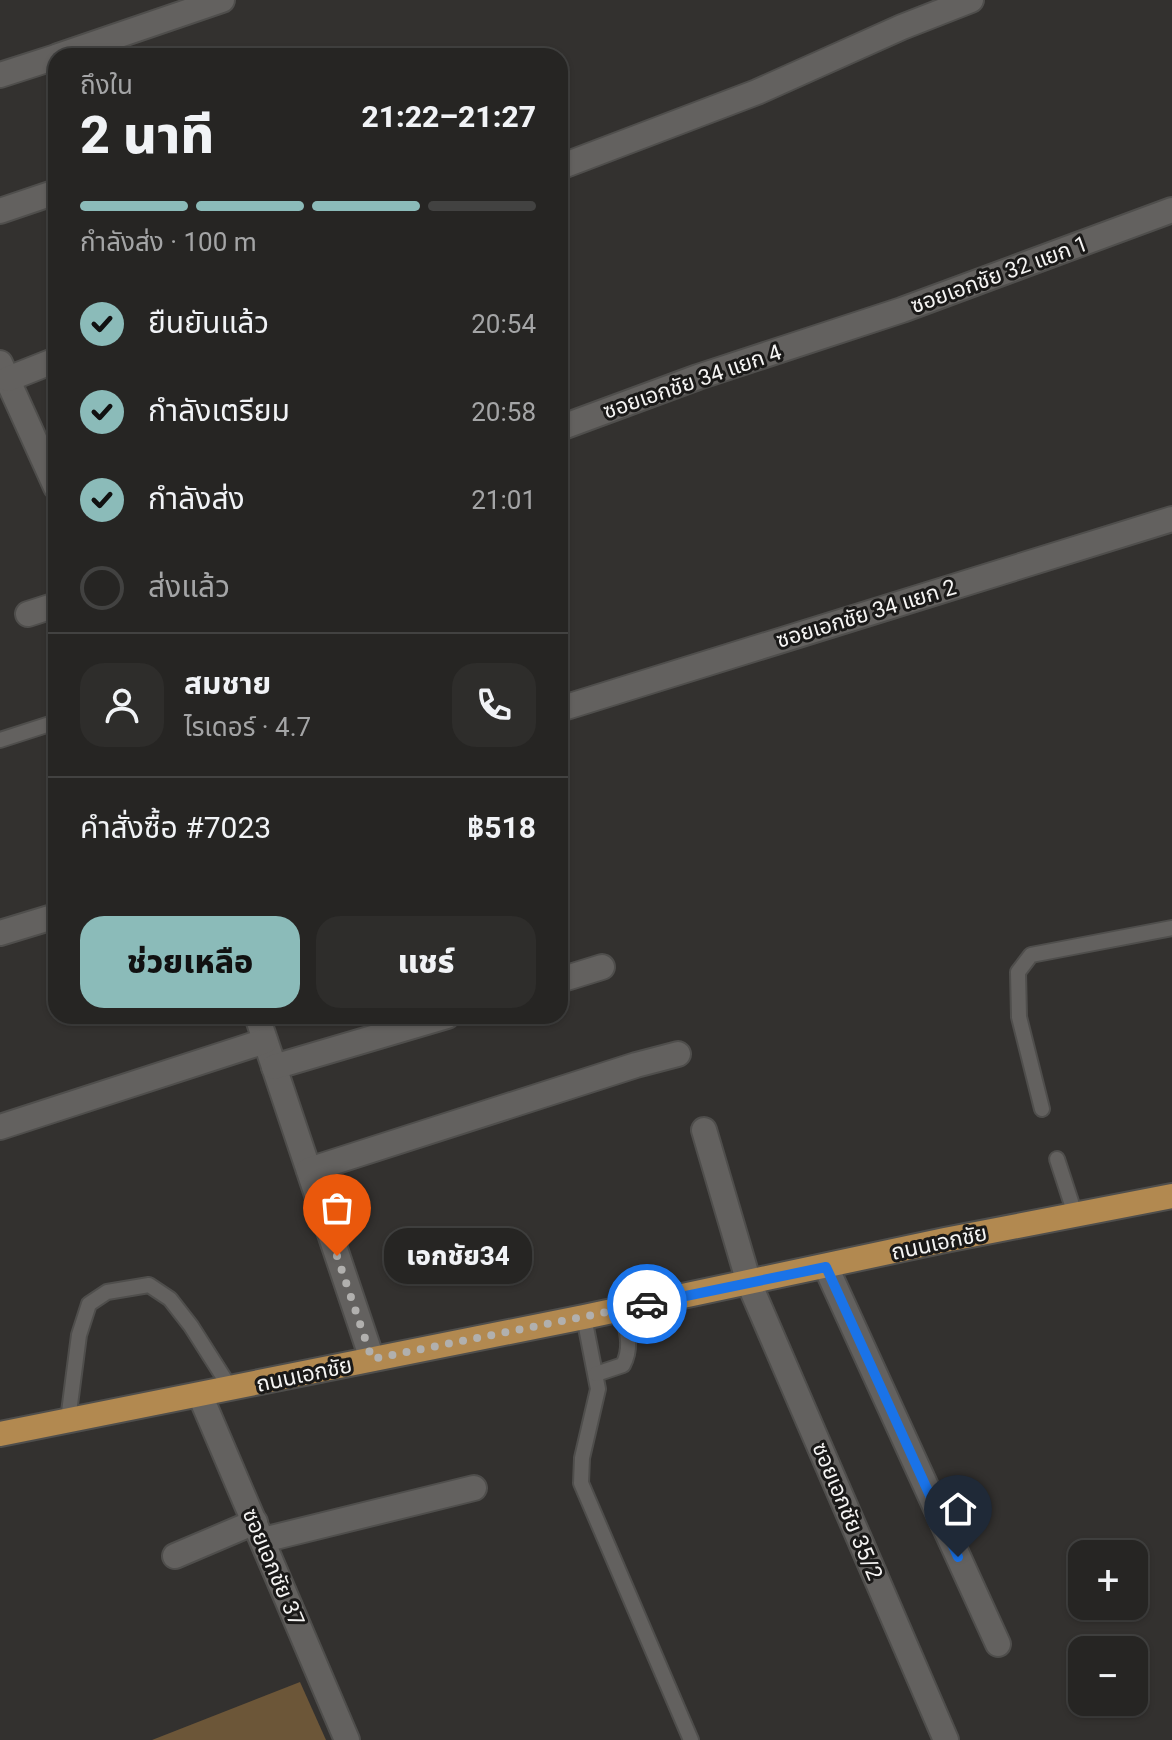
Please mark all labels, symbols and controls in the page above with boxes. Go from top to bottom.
text: ถึงใน [80,70,133,100]
text: 21:22–21:27 [361,99,536,134]
text: 2 นาที [80,105,214,166]
text: กำลังส่ง · 100 m [80,227,257,257]
street label: ซอยเอกชัย 32 แยก 1 [907,231,1091,318]
icon: check [80,302,124,346]
text: ยืนยันแล้ว [148,305,269,340]
text: 20:54 [471,309,536,339]
street label: ซอยเอกชัย 34 แยก 4 [600,339,785,424]
icon: check [80,390,124,434]
text: กำลังเตรียม [148,393,290,428]
text: 20:58 [471,397,536,427]
icon: check [80,478,124,522]
text: กำลังส่ง [148,481,245,516]
text: 21:01 [471,485,536,515]
text: ส่งแล้ว [148,569,230,604]
street label: ซอยเอกชัย 34 แยก 2 [773,574,959,653]
button: person [80,663,164,747]
button: phone [452,663,536,747]
text: สมชาย [184,666,271,701]
text: ไรเดอร์ · 4.7 [184,712,311,742]
text: คำสั่งซื้อ #7023 [80,810,271,845]
text: ฿518 [467,810,536,845]
button: ช่วยเหลือ [80,916,300,1008]
button: แชร์ [316,916,536,1008]
pin [303,1174,371,1256]
icon: bag [315,1186,359,1230]
street label: ถนนเอกชัย [889,1220,989,1265]
callout: เอกชัย34 [385,1228,533,1284]
text: เอกชัย34 [406,1241,510,1271]
courier [607,1264,687,1344]
icon: car [625,1282,669,1326]
street label: ถนนเอกชัย [254,1352,354,1397]
street label: ซอยเอกชัย 35/2 [807,1439,888,1584]
pin [924,1475,992,1557]
icon: home [936,1487,980,1531]
street label: ซอยเอกชัย 37 [238,1505,310,1630]
map controls [1068,1540,1148,1716]
button: + [1068,1540,1148,1620]
button: − [1068,1636,1148,1716]

